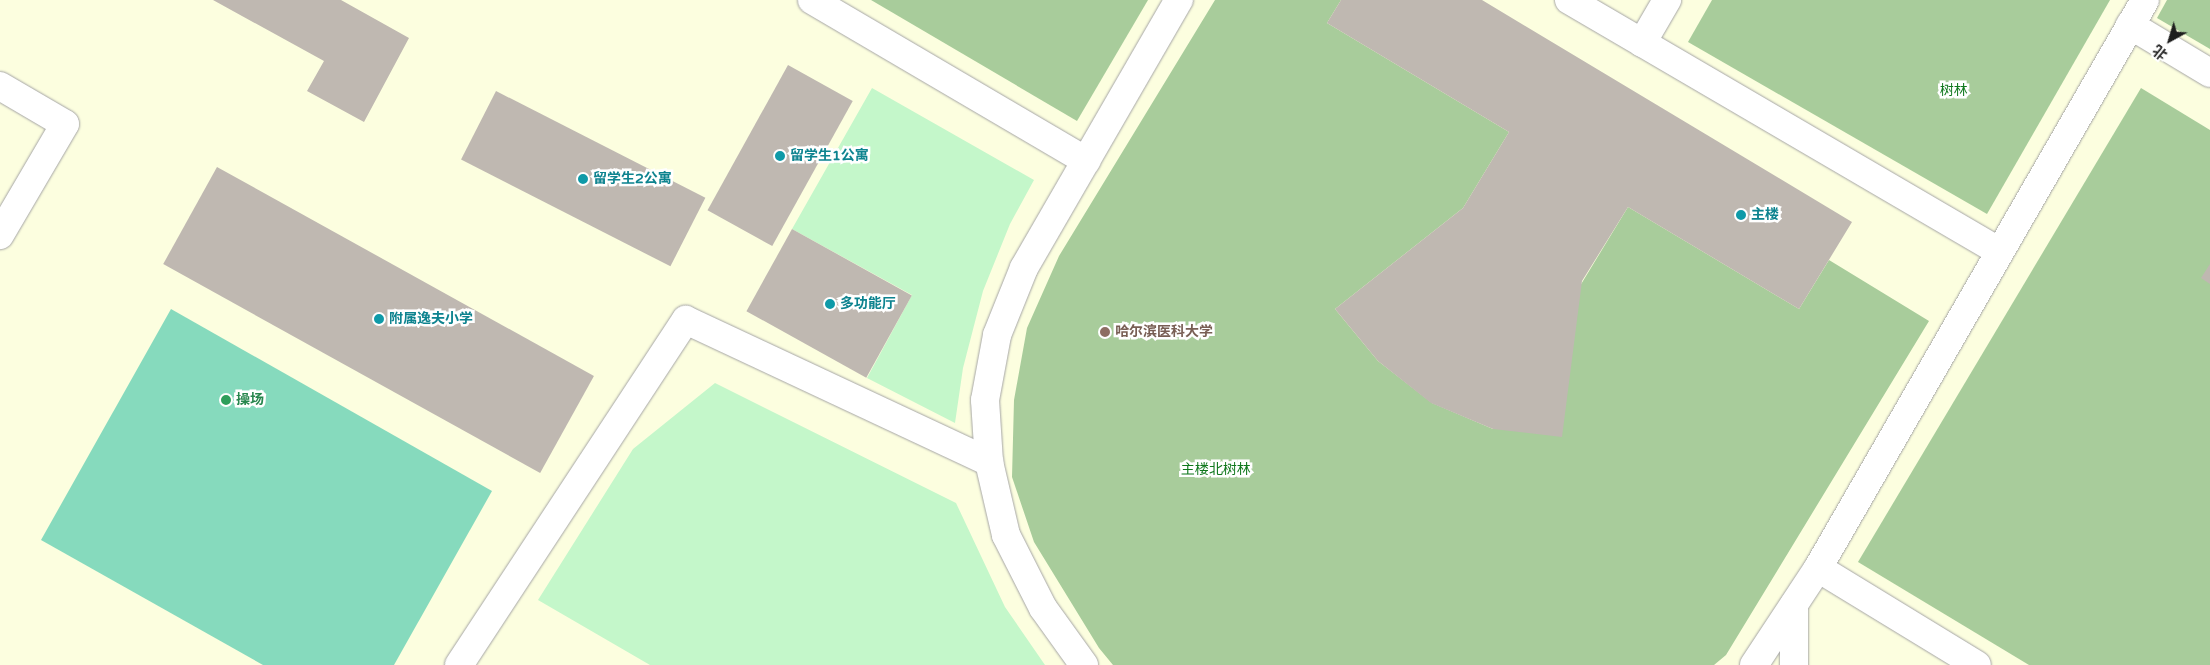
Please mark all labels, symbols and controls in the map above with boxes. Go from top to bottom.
north arrow [2145,15,2195,65]
text: 北 [2149,41,2171,63]
park label: 树林 [1940,83,1968,99]
place label: 留学生1公寓 [790,148,869,164]
marker: 留学生1公寓 [774,150,786,162]
place label: 留学生2公寓 [593,171,672,187]
marker: 留学生2公寓 [577,173,589,185]
place label: 主楼 [1751,207,1779,223]
marker: 主楼 [1735,209,1747,221]
place label: 多功能厅 [840,296,896,312]
marker: 多功能厅 [824,298,836,310]
place label: 附属逸夫小学 [389,311,473,327]
marker: 附属逸夫小学 [373,313,385,325]
place label: 哈尔滨医科大学 [1115,324,1213,340]
marker: 哈尔滨医科大学 [1099,326,1111,338]
place label: 操场 [236,392,264,408]
marker: 操场 [220,394,232,406]
park label: 主楼北树林 [1181,462,1251,478]

